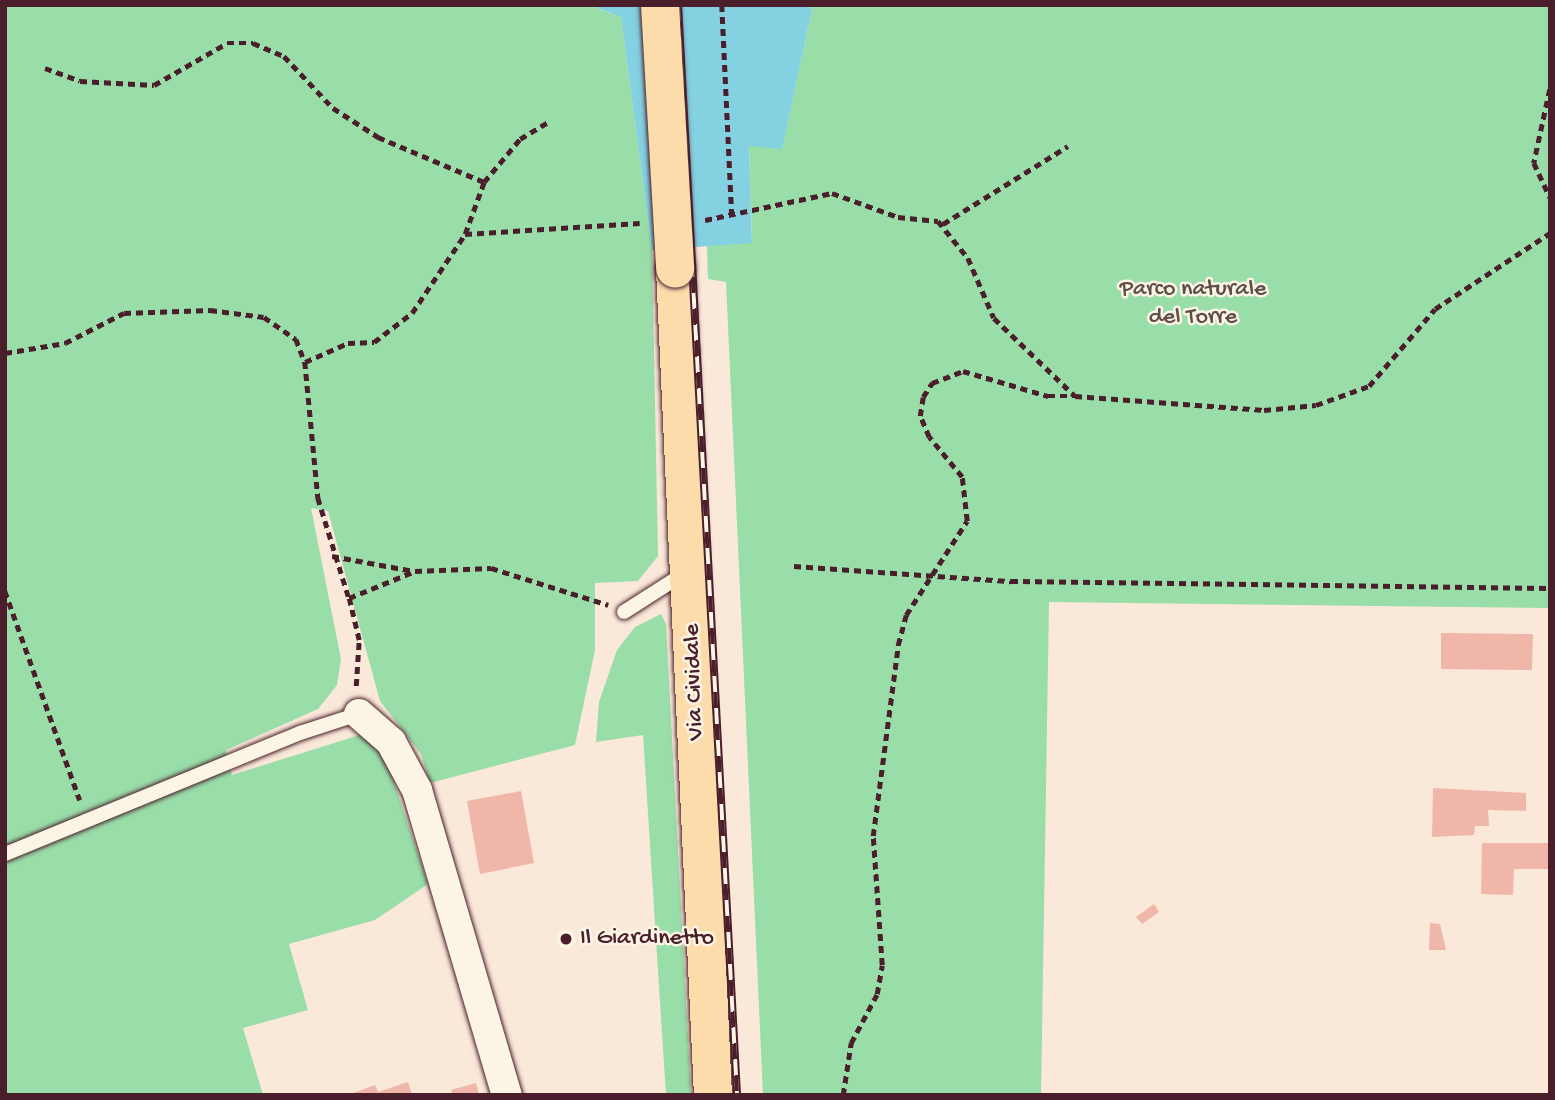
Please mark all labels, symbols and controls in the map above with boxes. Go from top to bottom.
park label: Parco naturale del Torre [1120,276,1266,332]
street label: Via Cividale [679,623,711,741]
place label: Il Giardinetto [580,925,714,953]
marker: Il Giardinetto [558,931,574,947]

